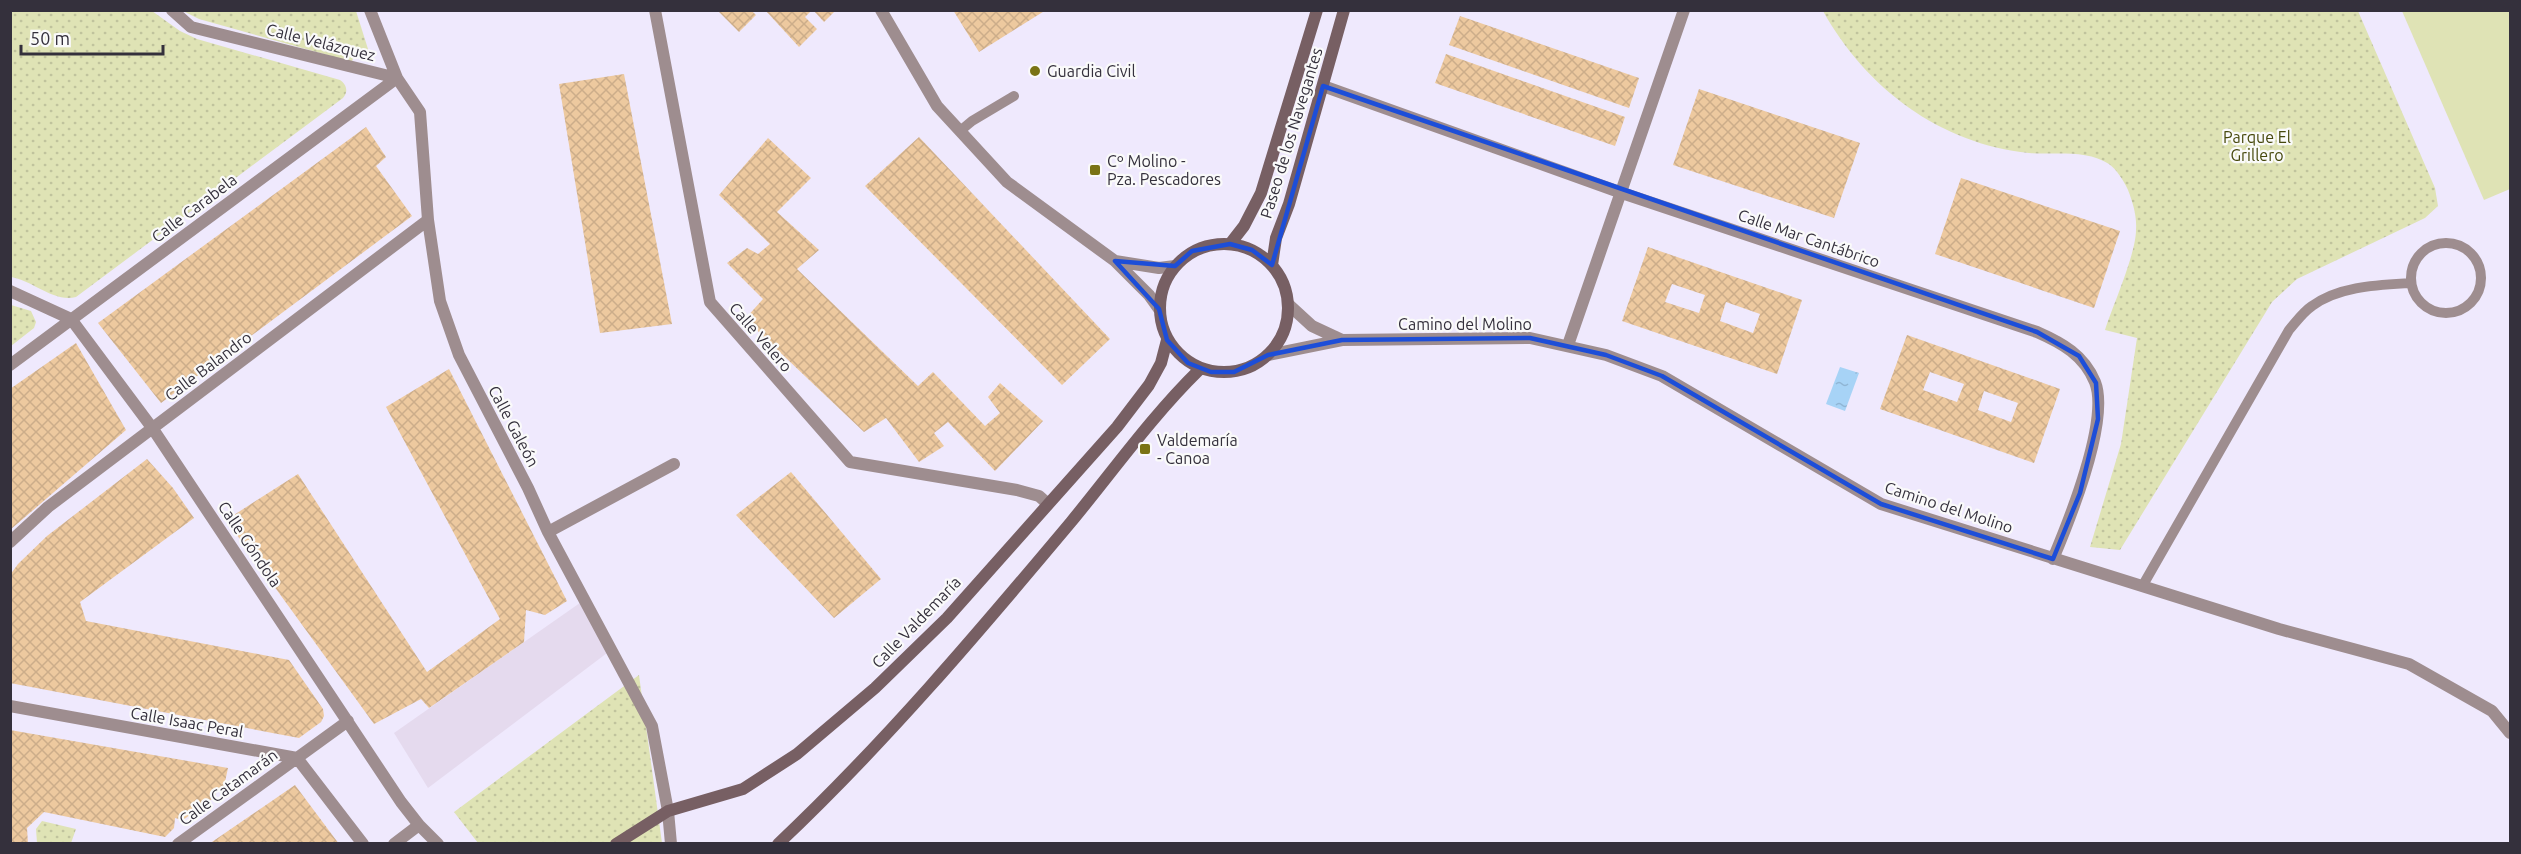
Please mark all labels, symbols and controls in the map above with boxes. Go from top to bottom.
scale bar [21,18,164,56]
street label: Calle Velázquez [265,20,377,64]
text: 50 m [30,28,70,48]
street label: Paseo de los Navegantes [1256,46,1326,220]
place label: Guardia Civil [1047,62,1136,80]
marker: Guardia Civil [1028,64,1042,78]
park label: Parque El Grillero [2223,128,2291,164]
place label: Cº Molino - Pza. Pescadores [1107,152,1221,188]
marker: Cº Molino - Pza. Pescadores [1088,163,1102,177]
street label: Calle Carabela [148,170,240,246]
street label: Calle Mar Cantábrico [1736,205,1882,271]
street label: Calle Velero [726,299,796,375]
street label: Camino del Molino [1398,315,1532,333]
street label: Calle Balandro [161,328,255,404]
street label: Calle Galeón [485,382,543,470]
place label: Valdemaría - Canoa [1157,431,1238,467]
marker: Valdemaría - Canoa [1138,442,1152,456]
street label: Camino del Molino [1883,478,2015,536]
street label: Calle Góndola [215,498,285,590]
street label: Calle Valdemaría [868,573,964,671]
street label: Calle Isaac Peral [129,703,245,741]
street label: Calle Catamarán [175,745,281,829]

